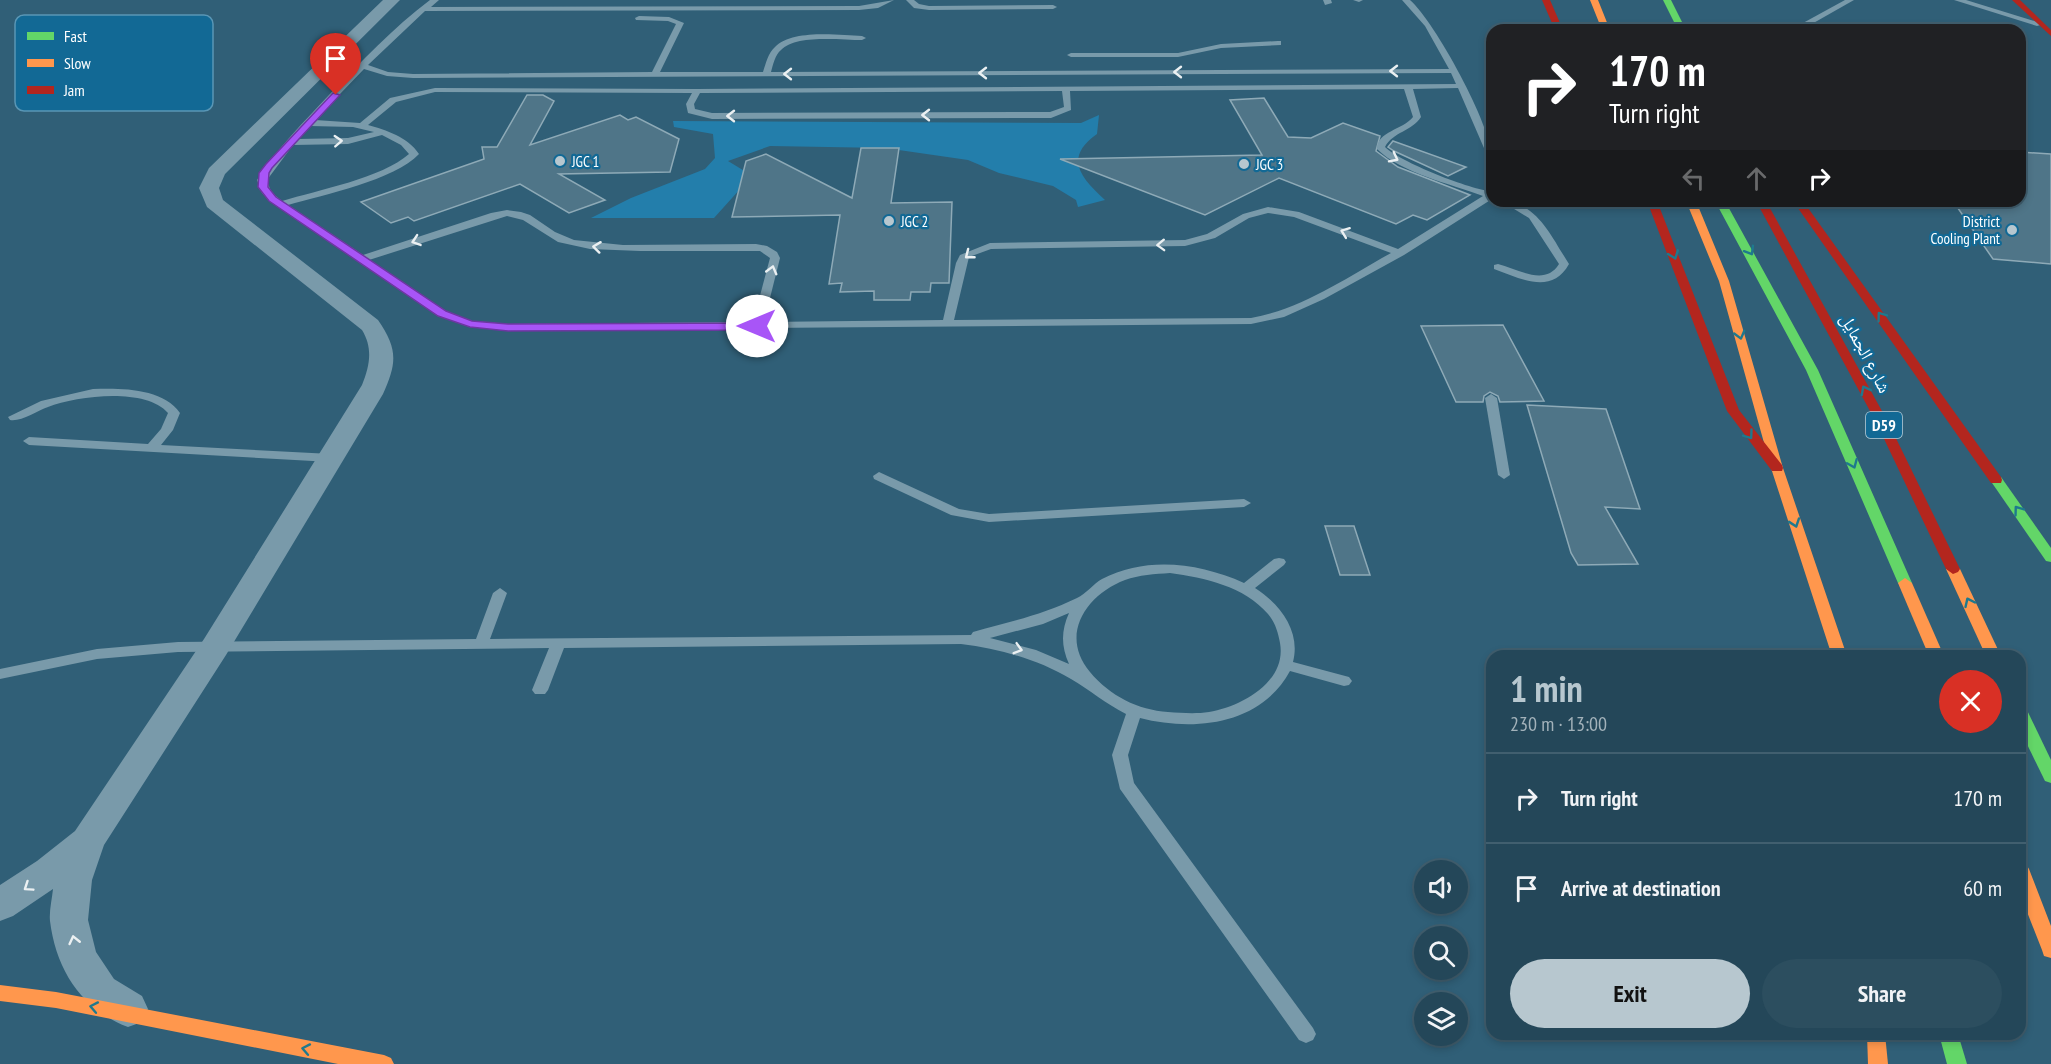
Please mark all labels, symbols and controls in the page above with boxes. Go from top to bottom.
legend [15,15,213,111]
text: Fast [64,26,87,46]
pin [310,33,361,95]
icon: arrive [319,42,352,75]
text: 170 m [1609,43,1706,98]
icon: right [1510,48,1588,126]
text: Slow [64,53,91,73]
one-way arrow [1390,65,1399,77]
one-way arrow [1174,66,1183,78]
one-way arrow [979,67,988,79]
one-way arrow [784,68,793,80]
text: Jam [63,80,85,100]
text: Turn right [1609,96,1700,130]
one-way arrow [922,109,931,121]
one-way arrow [727,110,736,122]
one-way arrow [334,135,343,148]
one-way arrow [1387,151,1398,162]
place label: JGC 1 [571,152,599,171]
marker: JGC 1 [553,154,567,168]
place label: JGC 3 [1255,155,1283,174]
marker: JGC 3 [1237,157,1251,171]
icon: left [1677,162,1710,195]
icon: ahead [1740,162,1773,195]
icon: right [1803,162,1836,195]
place label: JGC 2 [900,212,928,231]
place label: District Cooling Plant [1931,212,2000,248]
marker: JGC 2 [882,214,896,228]
marker: District Cooling Plant [2005,223,2019,237]
one-way arrow [1340,227,1351,239]
one-way arrow [411,234,422,246]
one-way arrow [1157,238,1166,251]
one-way arrow [592,241,601,254]
one-way arrow [1742,245,1754,255]
one-way arrow [965,248,976,259]
one-way arrow [1667,249,1679,260]
one-way arrow [765,265,778,275]
position arrow [725,294,789,358]
street label: شارع الجمايل [1835,309,1897,397]
one-way arrow [1877,312,1888,323]
one-way arrow [1733,329,1745,339]
one-way arrow [1861,385,1872,396]
road number: D59 [1866,412,1902,438]
one-way arrow [1742,428,1753,439]
one-way arrow [1846,458,1858,469]
one-way arrow [2014,505,2025,516]
one-way arrow [1788,517,1801,528]
one-way arrow [1965,598,1977,609]
one-way arrow [1013,641,1023,654]
text: 1 min [1510,665,1583,712]
button: close [1939,670,2002,733]
text: 230 m · 13:00 [1510,711,1607,737]
icon: right [1510,782,1543,815]
text: Turn right [1561,784,1638,812]
text: 170 m [1953,784,2002,812]
map controls [1414,860,1468,1046]
button: sound [1414,860,1468,914]
icon: arrive [1510,872,1543,905]
text: Arrive at destination [1561,874,1721,902]
text: 60 m [1963,874,2002,902]
one-way arrow [24,879,35,890]
button: search [1414,926,1468,980]
one-way arrow [69,936,82,946]
button: Exit [1510,959,1750,1028]
button: Share [1762,959,2002,1028]
button: layers [1414,992,1468,1046]
one-way arrow [90,1001,100,1014]
one-way arrow [302,1043,312,1056]

